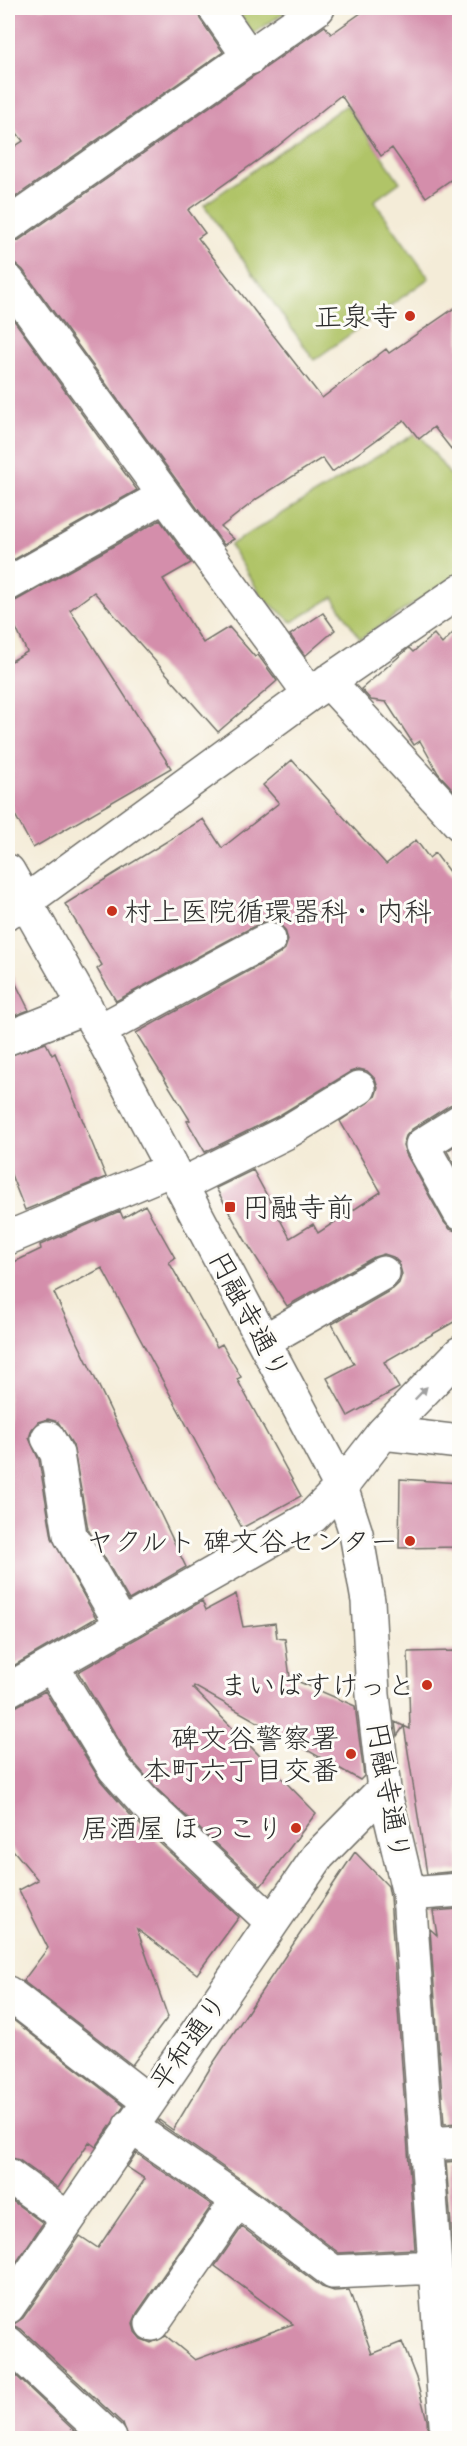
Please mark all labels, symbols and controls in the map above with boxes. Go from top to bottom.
place label: 正泉寺 [314,299,398,334]
marker: 正泉寺 [403,309,417,323]
place label: 村上医院循環器科・内科 [124,894,432,929]
marker: 村上医院循環器科・内科 [105,904,119,918]
place label: 円融寺前 [242,1190,354,1225]
marker: 円融寺前 [223,1200,237,1214]
street label: 円融寺通り [201,1245,298,1385]
one-way arrow [414,1386,428,1400]
place label: ヤクルト 碑文谷センター [86,1524,398,1559]
marker: ヤクルト 碑文谷センター [403,1534,417,1548]
place label: まいばすけっと [220,1668,415,1703]
marker: まいばすけっと [420,1678,434,1692]
street label: 円融寺通り [359,1719,418,1863]
place label: 碑文谷警察署 本町六丁目交番 [143,1721,339,1788]
marker: 碑文谷警察署 本町六丁目交番 [344,1747,358,1761]
place label: 居酒屋 ほっこり [81,1811,284,1846]
marker: 居酒屋 ほっこり [289,1821,303,1835]
street label: 平和通り [142,1986,235,2098]

